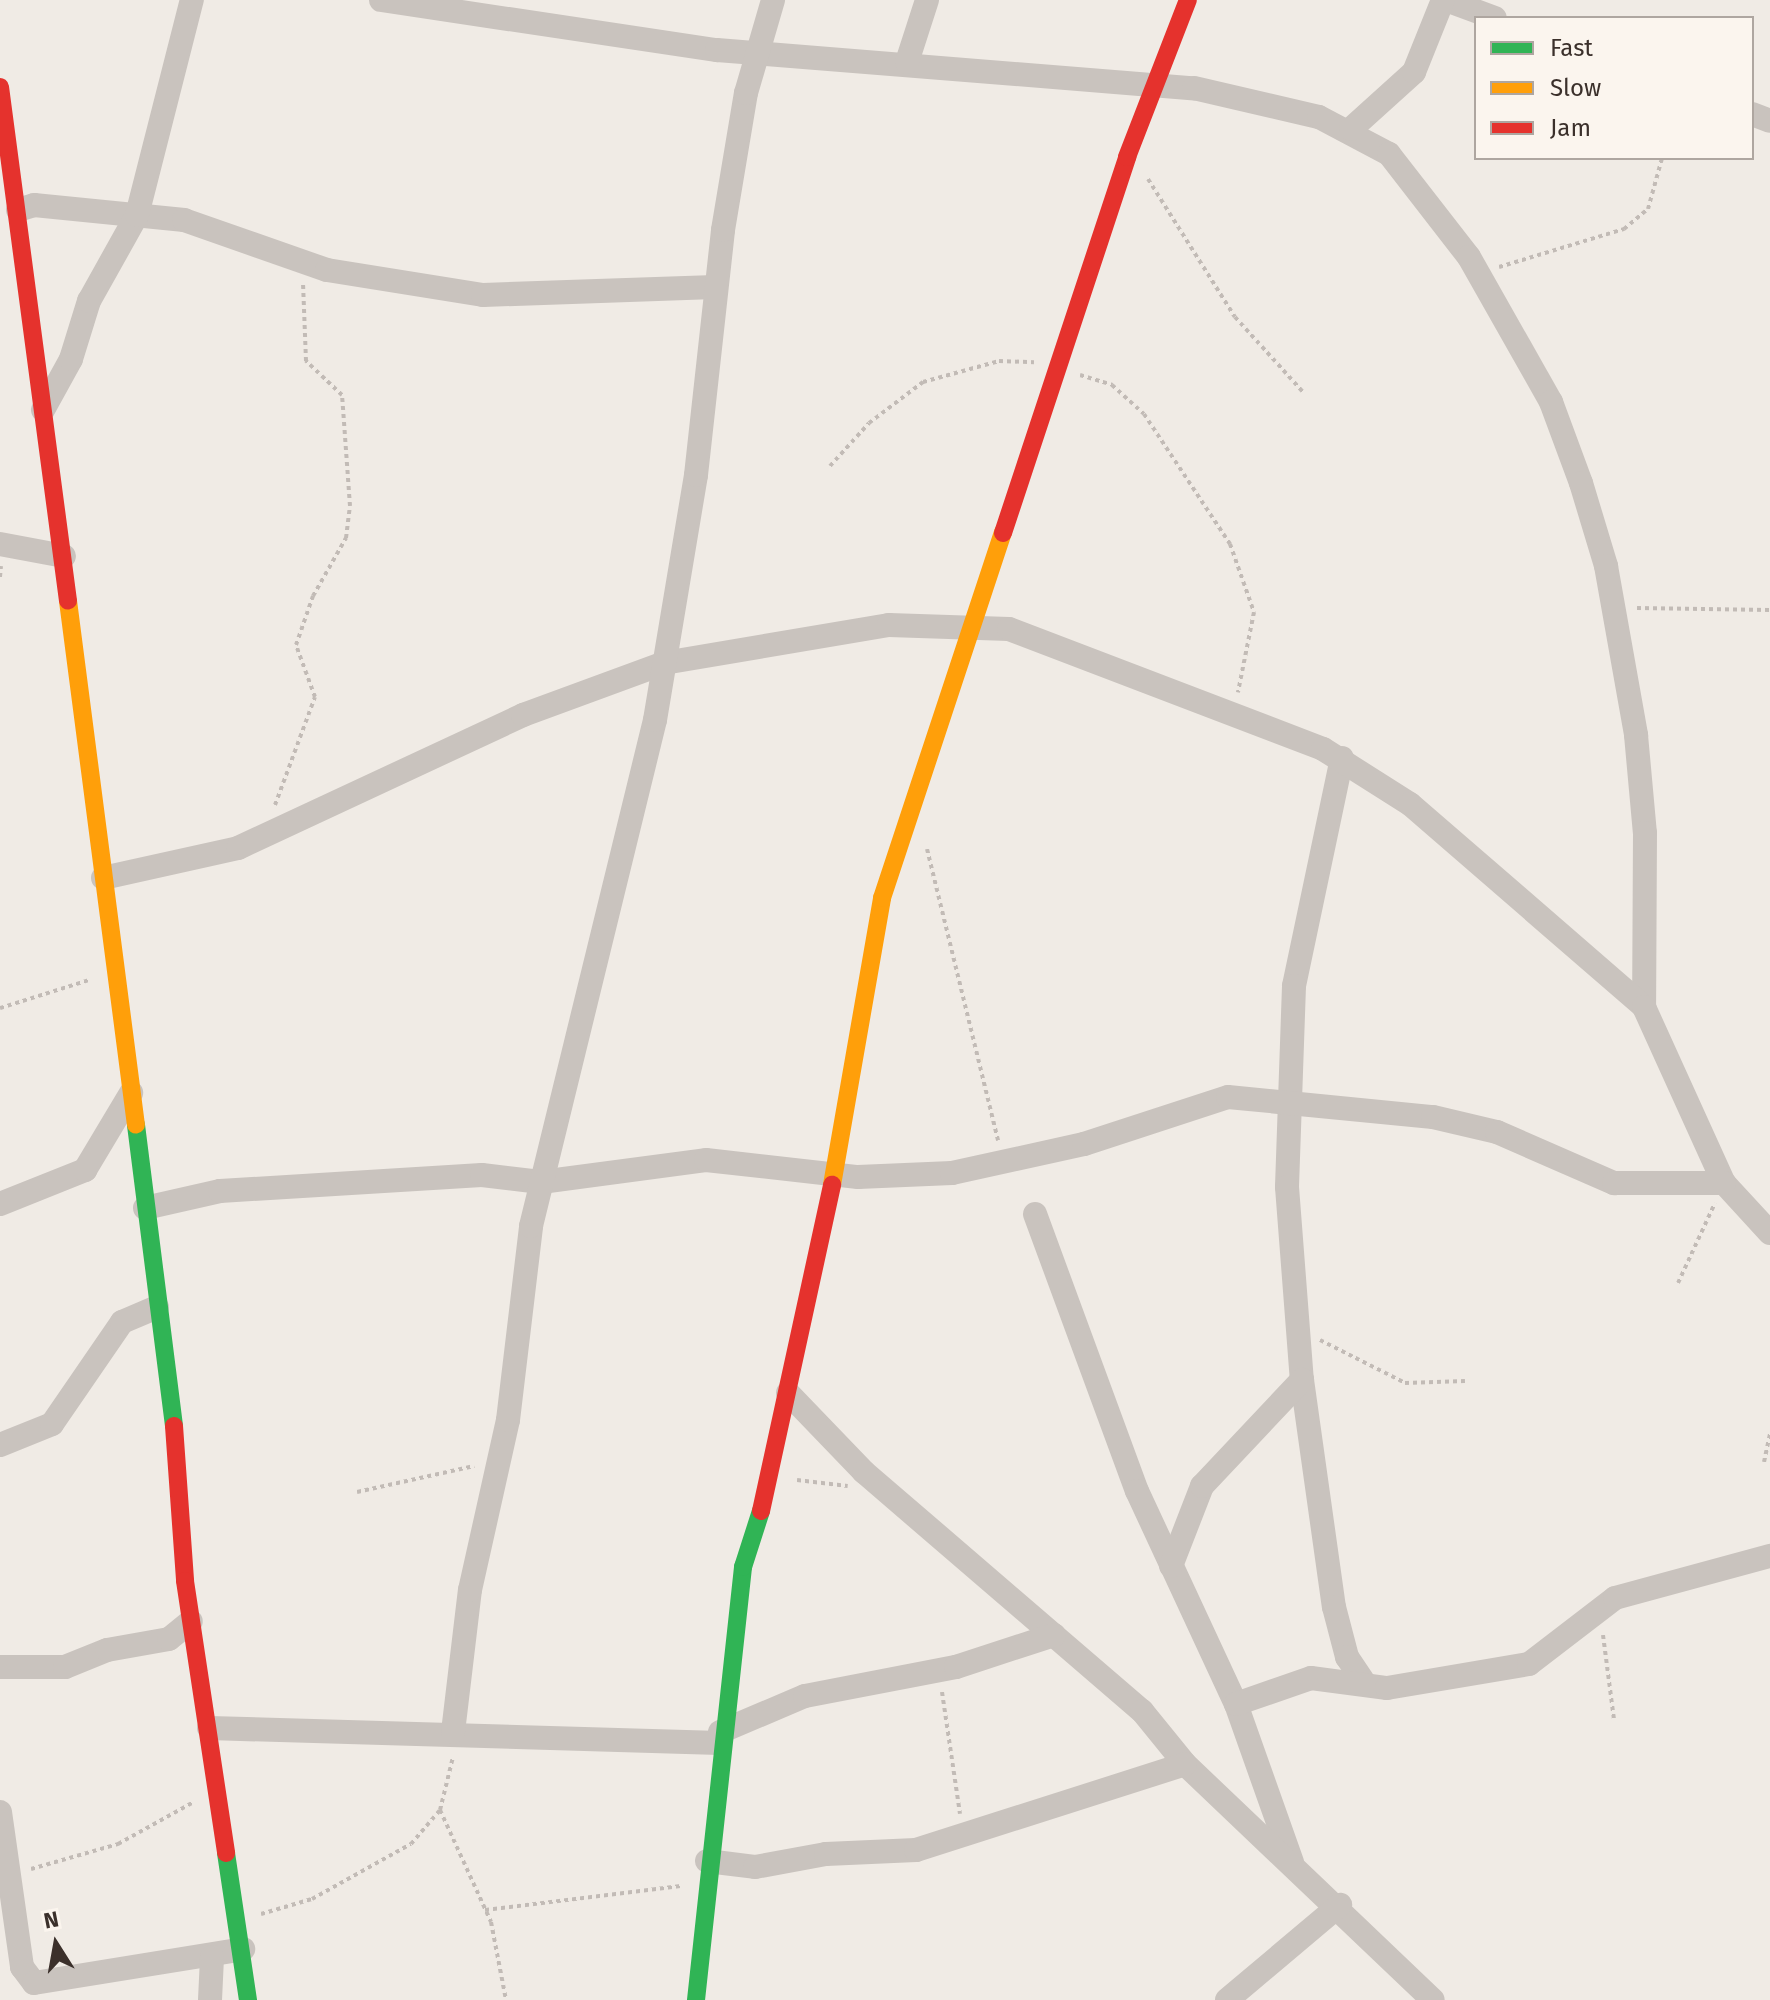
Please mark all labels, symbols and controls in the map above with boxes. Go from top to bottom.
legend [1474,16,1754,160]
text: Fast [1550,34,1593,62]
text: Slow [1550,74,1601,102]
text: Jam [1550,114,1591,142]
north arrow [16,1904,96,1984]
text: N [42,1905,61,1935]

